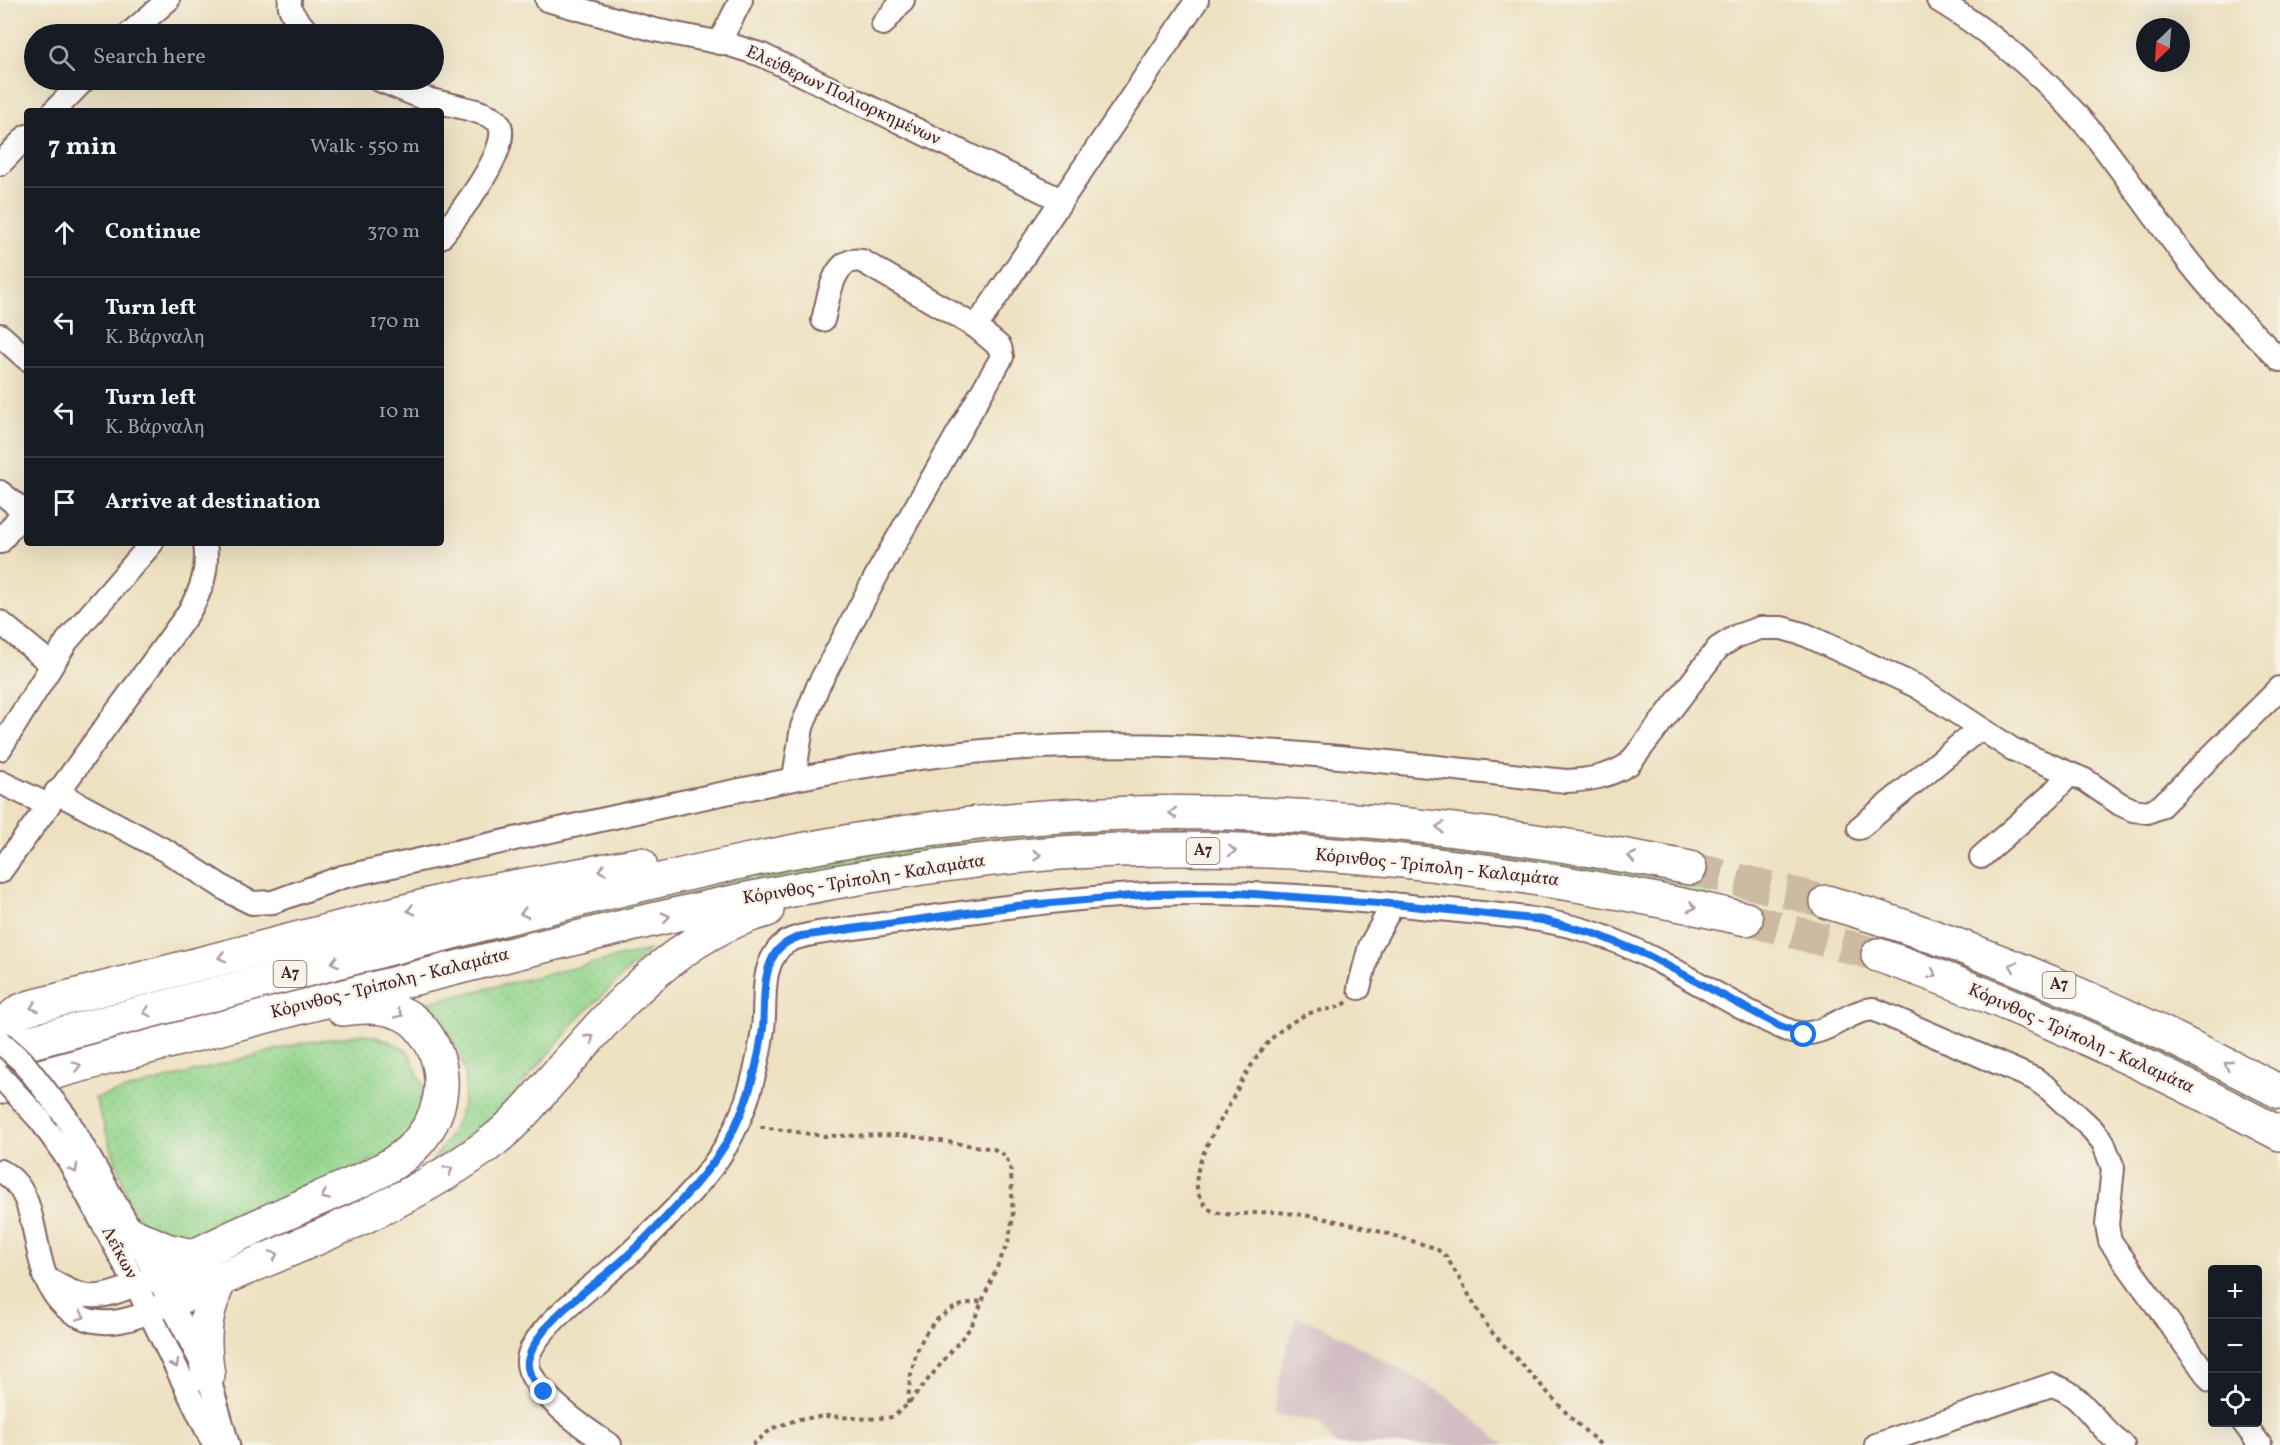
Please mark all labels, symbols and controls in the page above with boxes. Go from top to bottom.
north arrow [2136,18,2190,72]
search box [24,24,444,90]
street label: Ελεύθερων Πολιορκημένων [742,40,945,152]
icon: search [45,41,78,74]
text: Search here [93,42,206,73]
text: 7 min [48,129,117,165]
text: Walk · 550 m [310,133,420,161]
icon: ahead [48,216,81,249]
text: Continue [105,217,201,248]
text: 370 m [367,218,420,246]
text: Turn left [105,293,196,324]
icon: left [48,306,81,339]
text: 170 m [370,308,420,336]
text: Κ. Βάρναλη [105,324,205,352]
text: Turn left [105,383,196,414]
icon: left [48,396,81,429]
text: 10 m [379,398,420,426]
text: Κ. Βάρναλη [105,414,205,442]
icon: arrive [48,486,81,519]
text: Arrive at destination [105,487,321,518]
one-way arrow [1168,807,1177,819]
one-way arrow [1435,822,1444,834]
road number: Α7 [1186,838,1220,864]
street label: Κόρινθος - Τρίπολη - Καλαμάτα [1314,843,1560,893]
one-way arrow [1228,845,1237,858]
street label: Κόρινθος - Τρίπολη - Καλαμάτα [741,848,987,912]
one-way arrow [1033,849,1042,862]
one-way arrow [1628,851,1638,864]
one-way arrow [597,863,607,876]
one-way arrow [1687,900,1697,913]
one-way arrow [406,902,416,915]
one-way arrow [519,906,530,918]
one-way arrow [661,911,671,924]
street label: Κόρινθος - Τρίπολη - Καλαμάτα [268,942,512,1026]
one-way arrow [217,950,227,963]
one-way arrow [331,955,341,968]
one-way arrow [2008,960,2019,973]
road number: Α7 [274,961,306,987]
one-way arrow [1928,967,1938,980]
road number: Α7 [2042,972,2076,998]
street label: Κόρινθος - Τρίπολη - Καλαμάτα [1964,978,2198,1100]
one-way arrow [29,1000,40,1012]
one-way arrow [142,1004,152,1017]
one-way arrow [393,1006,404,1018]
route start [1790,1021,1816,1047]
one-way arrow [583,1034,594,1045]
one-way arrow [71,1061,82,1073]
one-way arrow [2224,1061,2234,1072]
one-way arrow [67,1163,78,1174]
one-way arrow [443,1166,453,1178]
one-way arrow [320,1188,331,1200]
street label: Λεΐκων [95,1222,143,1284]
one-way arrow [267,1251,278,1263]
map controls [2208,1265,2262,1427]
button: + [2208,1265,2262,1319]
one-way arrow [75,1309,86,1322]
button: − [2208,1319,2262,1373]
one-way arrow [168,1358,179,1369]
button: locate [2208,1373,2262,1427]
route end [530,1378,556,1404]

